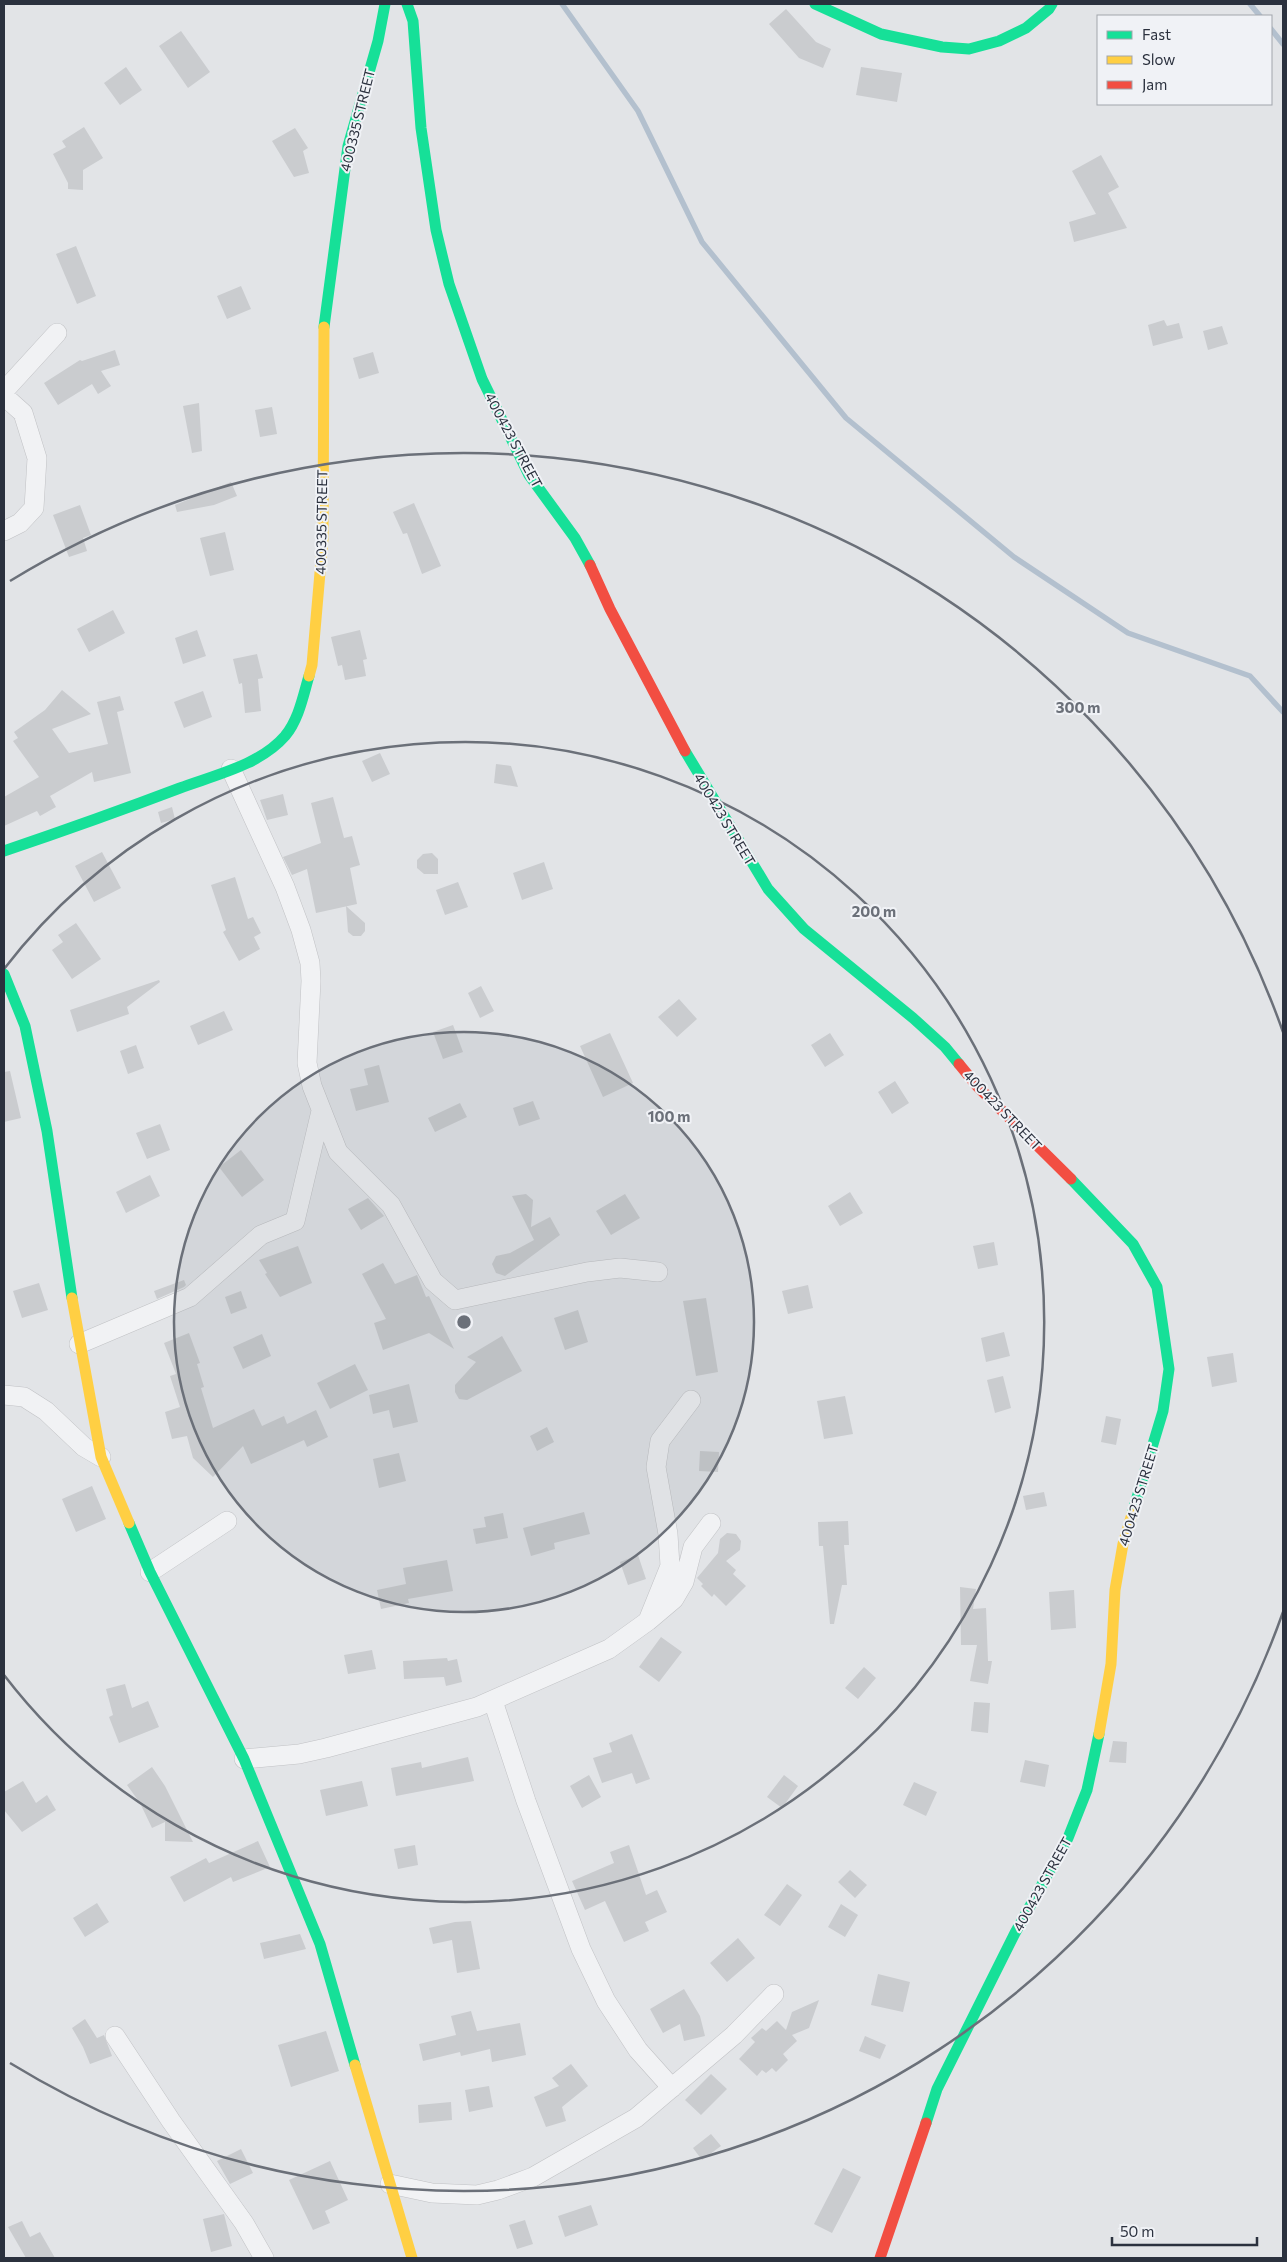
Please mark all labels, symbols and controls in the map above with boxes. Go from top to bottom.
legend [1097,15,1272,105]
text: Fast [1142,25,1171,43]
text: Slow [1142,50,1175,68]
street label: 400335 STREET [336,67,378,173]
text: Jam [1142,75,1167,93]
street label: 400423 STREET [482,390,546,490]
street label: 400335 STREET [312,469,330,575]
text: 300 m [1056,698,1100,716]
street label: 400423 STREET [691,770,759,869]
text: 200 m [852,902,896,920]
street label: 400423 STREET [960,1066,1046,1154]
text: 100 m [648,1107,690,1125]
centre of rings [455,1313,473,1331]
street label: 400423 STREET [1114,1442,1162,1548]
street label: 400423 STREET [1009,1834,1075,1934]
scale bar [1112,2214,1257,2246]
text: 50 m [1120,2222,1154,2240]

